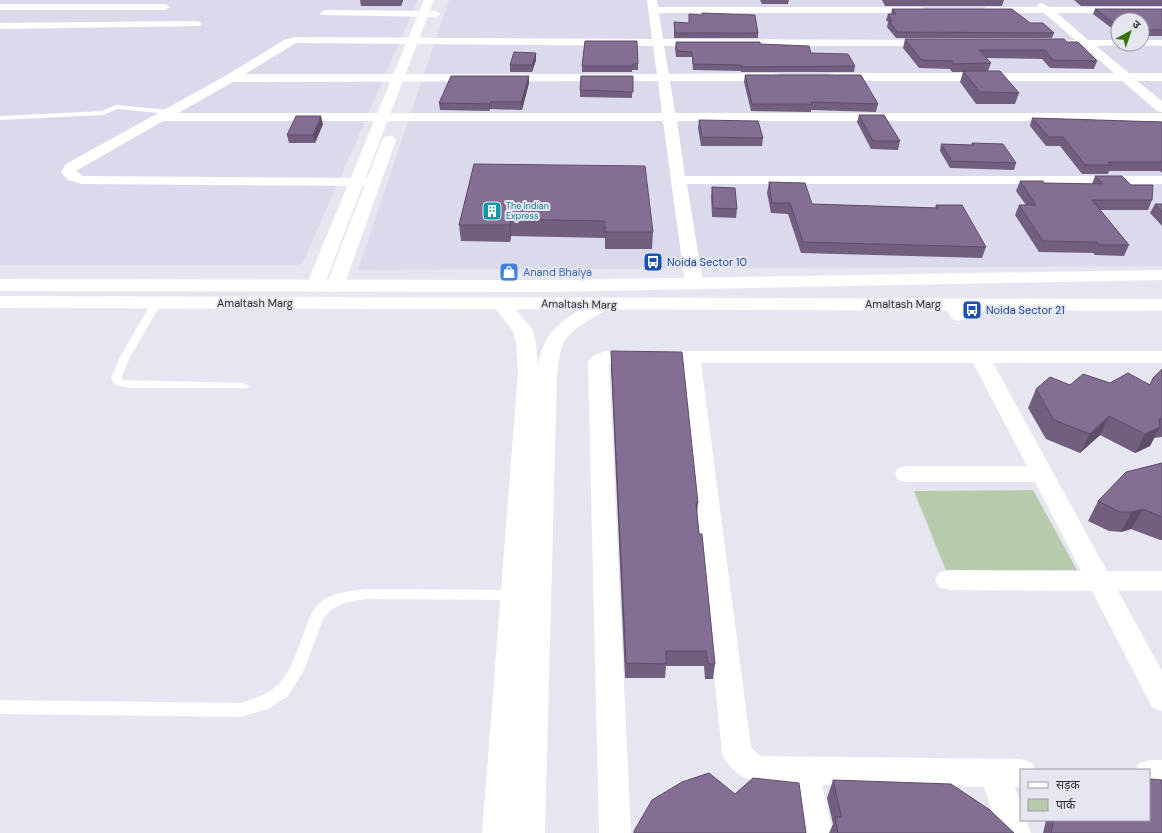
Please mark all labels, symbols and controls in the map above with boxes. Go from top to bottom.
north arrow [1110,12,1150,52]
text: उ [1129,17,1144,32]
building icon: The Indian Express [481,200,503,222]
place label: The Indian Express [506,200,549,222]
bus stop icon: Noida Sector 10 [642,251,664,273]
place label: Noida Sector 10 [667,255,747,269]
shop icon: Anand Bhaiya [498,261,520,283]
place label: Anand Bhaiya [523,265,592,279]
street label: Amaltash Marg [217,296,293,310]
street label: Amaltash Marg [541,296,617,312]
street label: Amaltash Marg [865,297,941,311]
bus stop icon: Noida Sector 21 [961,299,983,321]
place label: Noida Sector 21 [986,303,1065,317]
legend [1020,769,1150,821]
text: सड़क [1056,777,1081,793]
text: पार्क [1056,797,1076,813]

